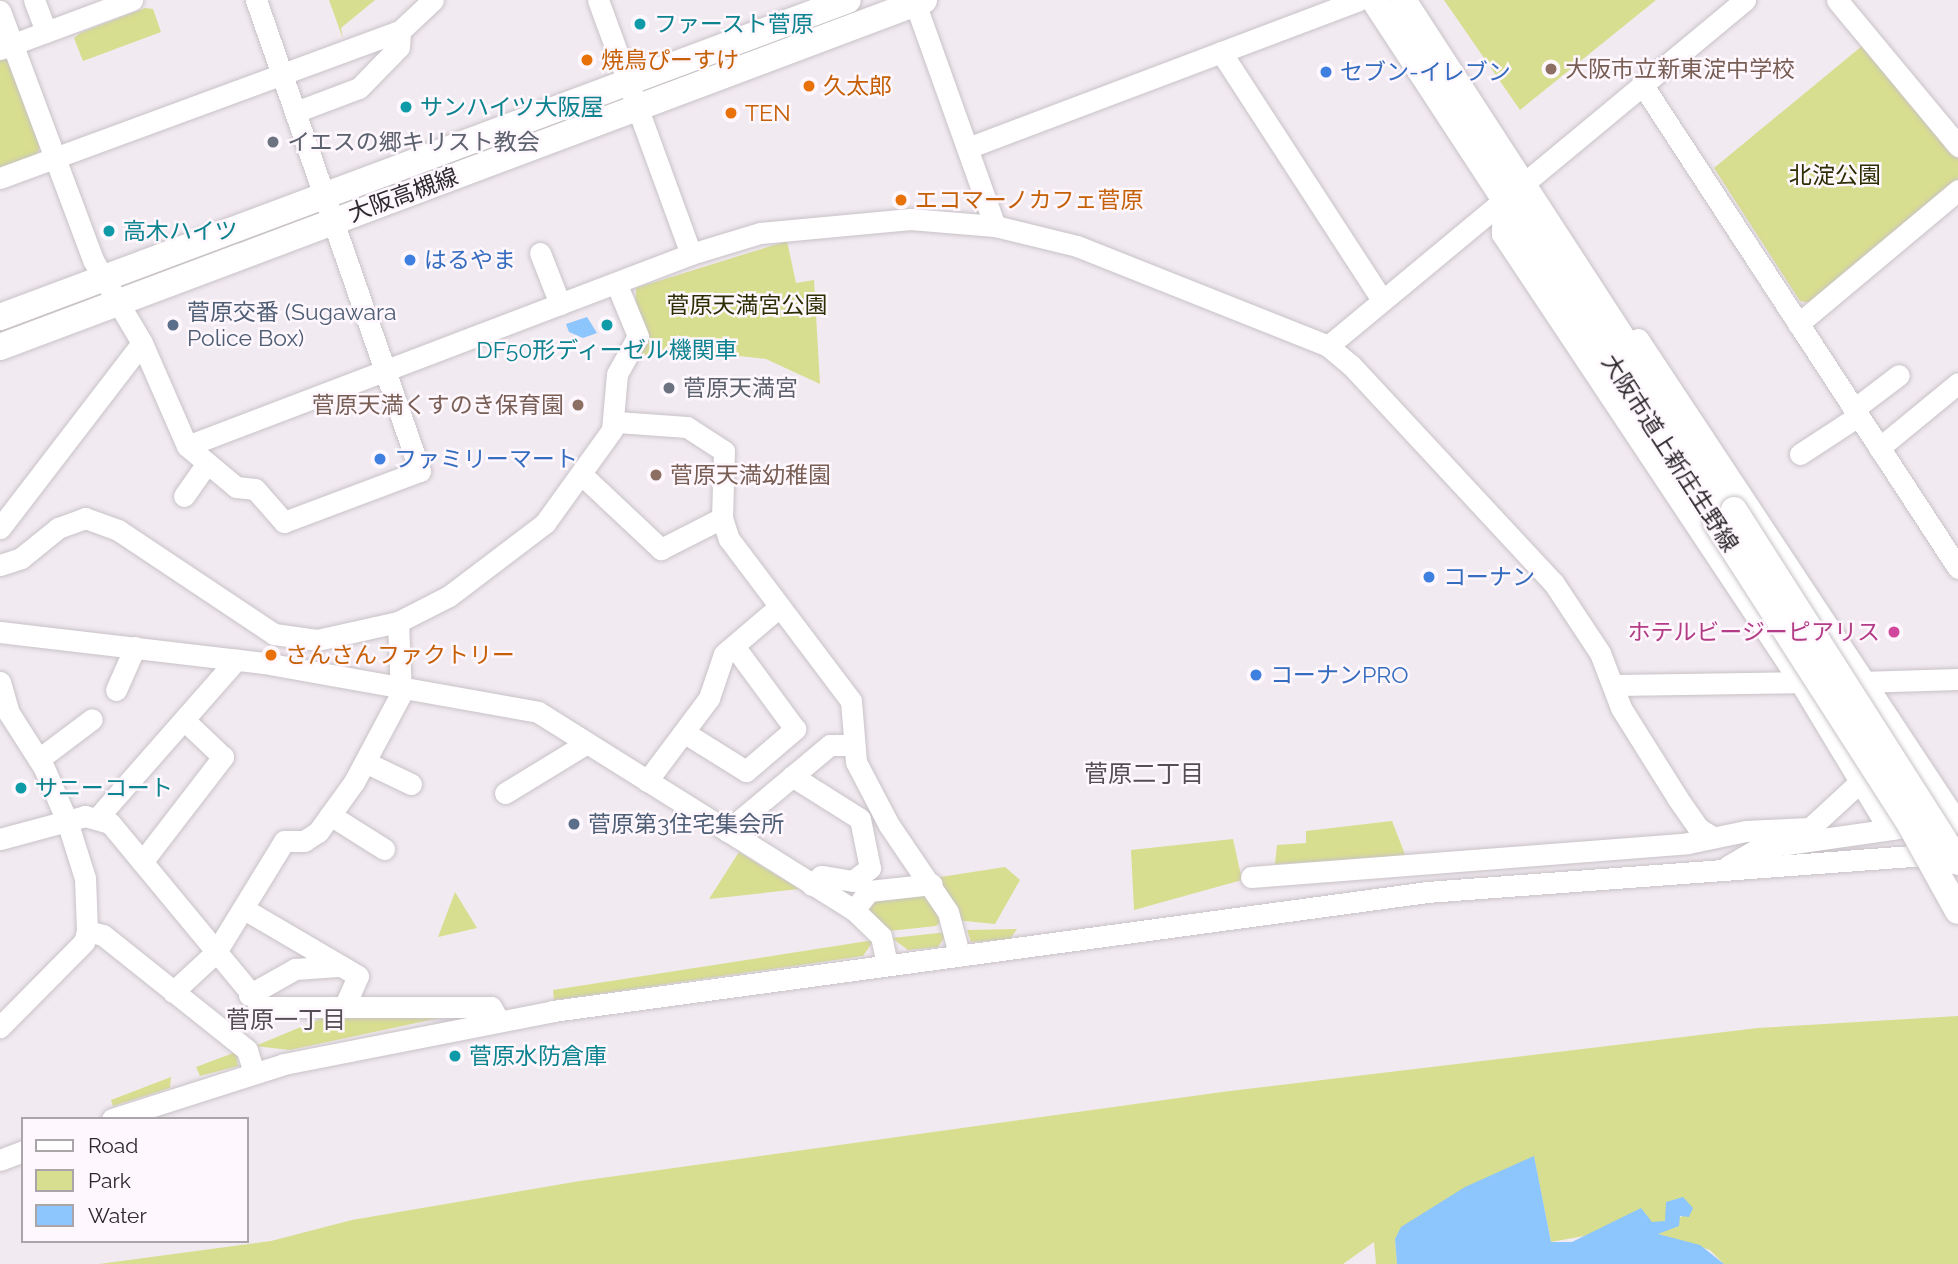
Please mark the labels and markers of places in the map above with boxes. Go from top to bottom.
place label: ファースト菅原 [654,10,815,38]
marker: ファースト菅原 [632,16,648,32]
place label: 焼鳥ぴーすけ [601,46,739,74]
marker: 焼鳥ぴーすけ [579,52,595,68]
place label: 大阪市立新東淀中学校 [1565,55,1795,83]
place label: セブン-イレブン [1340,58,1511,86]
marker: 大阪市立新東淀中学校 [1543,61,1559,77]
marker: セブン-イレブン [1318,64,1334,80]
place label: 久太郎 [823,72,892,100]
marker: 久太郎 [801,78,817,94]
place label: サンハイツ大阪屋 [420,93,604,121]
marker: サンハイツ大阪屋 [398,99,414,115]
place label: TEN [745,99,791,127]
marker: TEN [723,105,739,121]
place label: イエスの郷キリスト教会 [287,128,540,156]
marker: イエスの郷キリスト教会 [265,134,281,150]
place label: エコマーノカフェ菅原 [915,186,1145,214]
marker: エコマーノカフェ菅原 [893,192,909,208]
place label: 高木ハイツ [123,217,238,245]
marker: 高木ハイツ [101,223,117,239]
place label: はるやま [424,246,516,274]
marker: はるやま [402,252,418,268]
place label: 菅原交番 (Sugawara Police Box) [187,298,397,352]
marker: 菅原交番 (Sugawara Police Box) [165,317,181,333]
marker: DF50形ディーゼル機関車 [599,317,615,333]
place label: DF50形ディーゼル機関車 [476,336,738,364]
place label: 菅原天満宮 [683,374,798,402]
marker: 菅原天満宮 [661,380,677,396]
place label: 菅原天満くすのき保育園 [311,391,564,419]
marker: 菅原天満くすのき保育園 [570,397,586,413]
place label: ファミリーマート [394,445,578,473]
marker: ファミリーマート [372,451,388,467]
place label: 菅原天満幼稚園 [670,461,831,489]
marker: 菅原天満幼稚園 [648,467,664,483]
place label: コーナン [1443,563,1535,591]
marker: コーナン [1421,569,1437,585]
place label: ホテルビージーピアリス [1627,618,1880,646]
marker: ホテルビージーピアリス [1886,624,1902,640]
place label: さんさんファクトリー [285,641,515,669]
marker: さんさんファクトリー [263,647,279,663]
place label: コーナンPRO [1270,661,1409,689]
marker: コーナンPRO [1248,667,1264,683]
place label: サニーコート [35,774,173,802]
marker: サニーコート [13,780,29,796]
place label: 菅原第3住宅集会所 [588,810,784,838]
marker: 菅原第3住宅集会所 [566,816,582,832]
place label: 菅原水防倉庫 [469,1042,607,1070]
marker: 菅原水防倉庫 [447,1048,463,1064]

